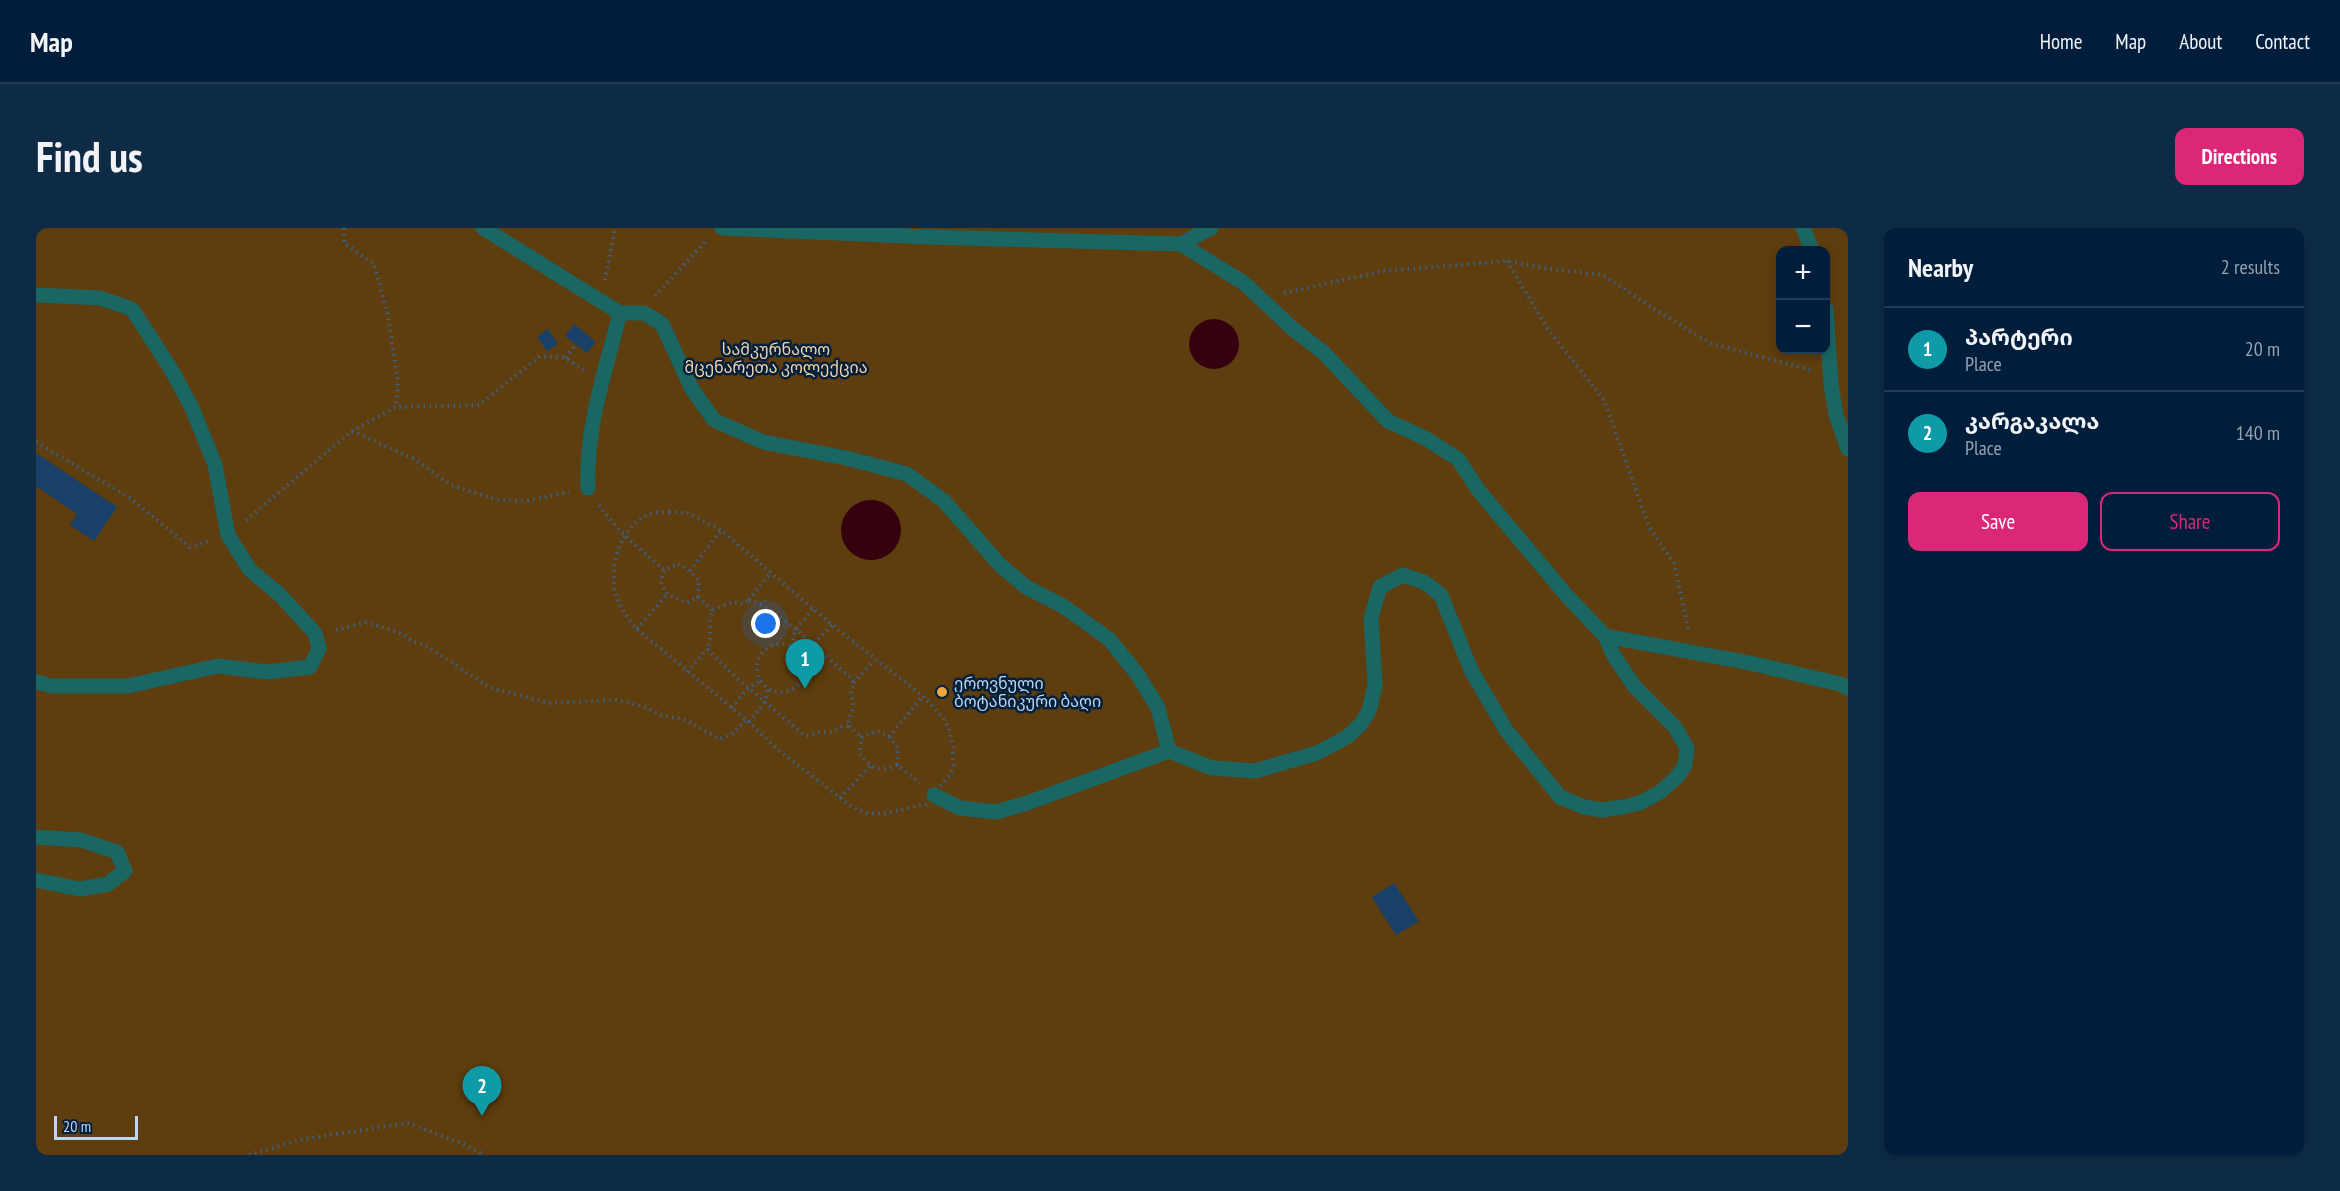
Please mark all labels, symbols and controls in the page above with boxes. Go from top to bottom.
text: Map [30,23,73,60]
text: Home [2040,28,2082,55]
text: Map [2115,28,2146,55]
text: About [2179,28,2222,55]
text: Contact [2255,28,2310,55]
button: Directions [2175,128,2304,185]
text: Find us [36,129,143,184]
map controls [1776,246,1830,354]
button: + [1776,246,1830,300]
text: Nearby [1908,251,1973,284]
text: 2 results [2221,254,2280,280]
button: − [1776,300,1830,354]
text: პარტერი [1965,323,2073,351]
text: 1 [1923,336,1932,362]
text: 20 m [2245,336,2280,362]
park label: სამკურნალო მცენარეთა კოლექცია [685,339,867,378]
text: Place [1965,351,2002,377]
text: კარგაკალა [1965,407,2099,435]
text: 2 [1923,420,1932,446]
text: 140 m [2236,420,2280,446]
text: Place [1965,435,2002,461]
button: Save [1908,492,2088,551]
button: Share [2100,492,2280,551]
your location [751,609,780,638]
pin: 1 [786,640,824,689]
place label: ეროვნული ბოტანიკური ბაღი [954,673,1101,711]
marker: ეროვნული ბოტანიკური ბაღი [935,685,949,699]
pin: 2 [462,1066,502,1116]
scale bar [54,1113,138,1140]
text: 20 m [63,1116,91,1136]

